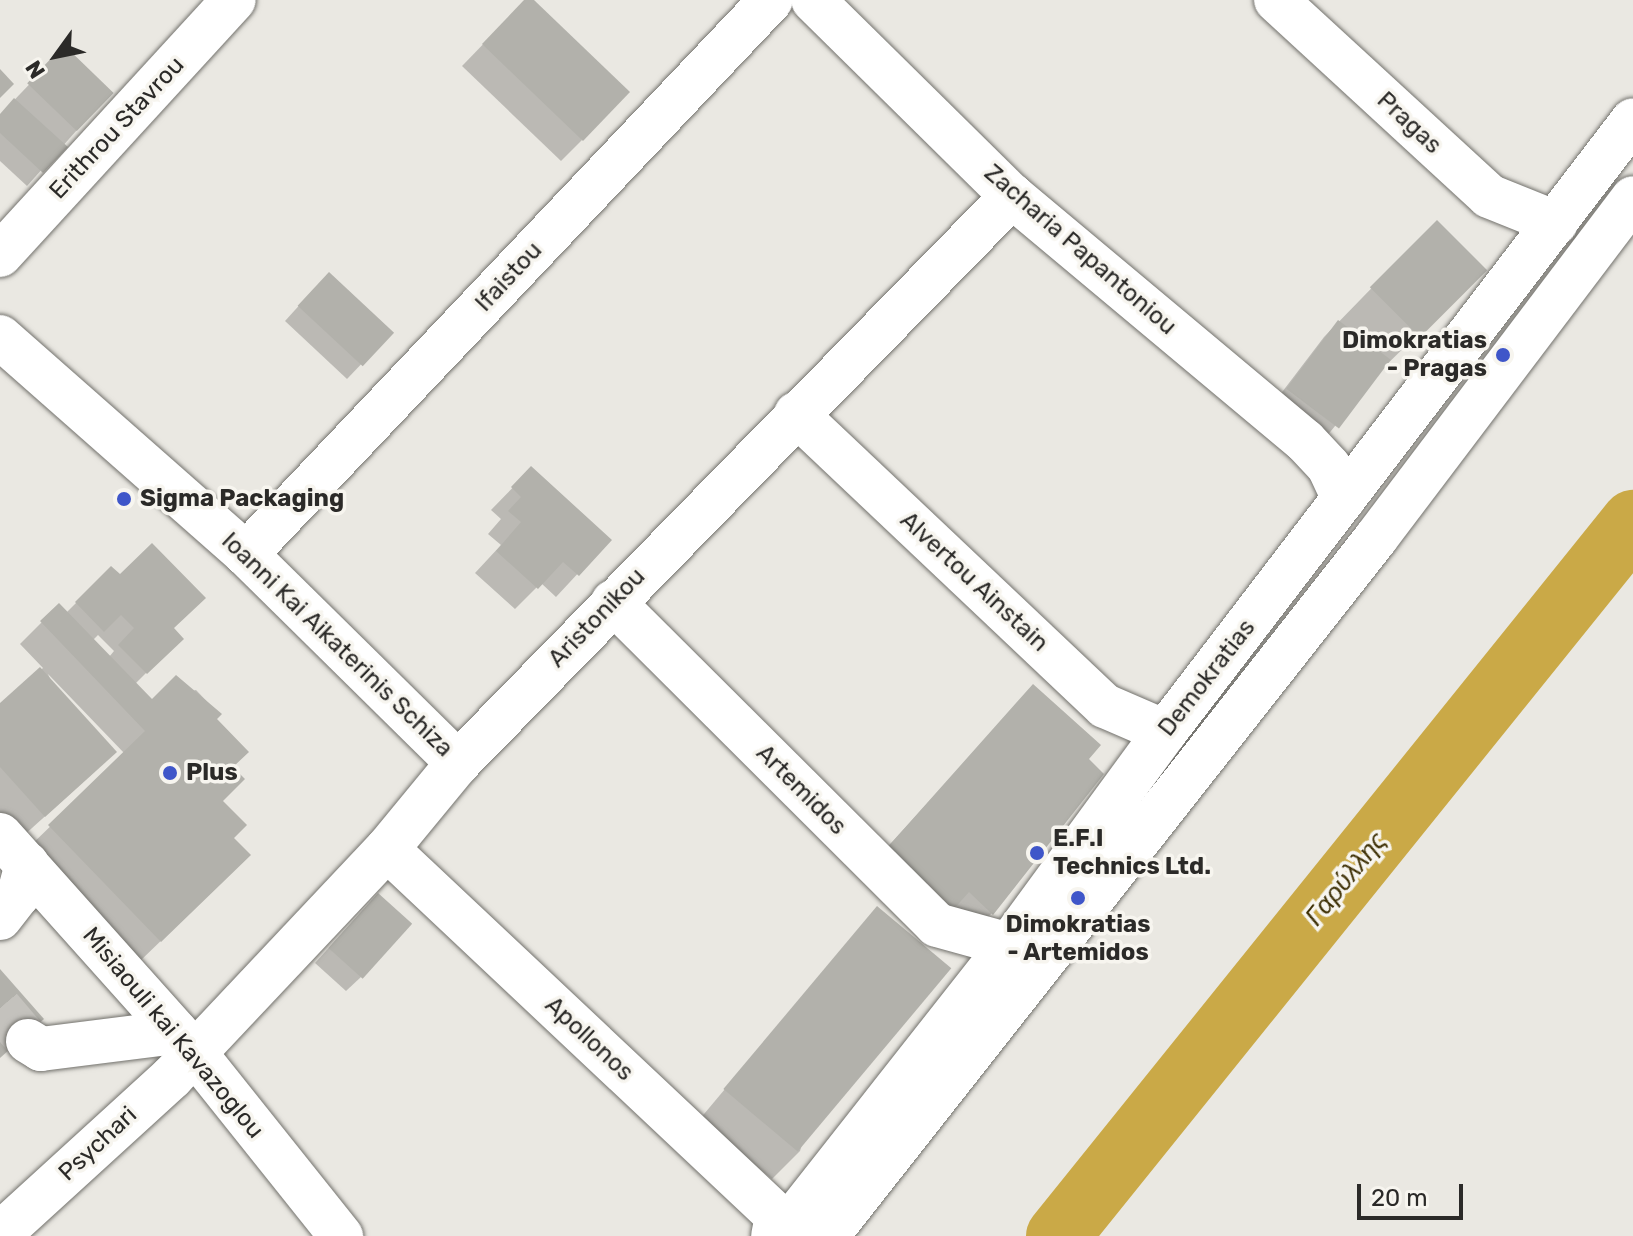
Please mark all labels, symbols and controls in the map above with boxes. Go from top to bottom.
north arrow [16,16,96,96]
street label: Erithrou Stavrou [44,51,190,205]
text: N [20,55,51,83]
street label: Pragas [1371,86,1447,160]
street label: Zacharia Papantoniou [978,159,1182,341]
street label: Ifaistou [470,236,548,318]
place label: Dimokratias - Pragas [1342,327,1487,383]
marker: Dimokratias - Pragas [1494,346,1512,364]
place label: Sigma Packaging [140,485,344,513]
marker: Sigma Packaging [115,490,133,508]
street label: Alvertou Ainstain [894,506,1054,658]
street label: Ioanni Kai Aikaterinis Schiza [215,527,459,763]
street label: Aristonikou [543,562,651,674]
street label: Demokratias [1152,614,1262,742]
street label: Artemidos [750,739,852,841]
place label: Plus [186,759,238,787]
marker: Plus [161,764,179,782]
place label: E.F.I Technics Ltd. [1053,825,1211,881]
water label: Γαρύλλης [1299,826,1393,932]
marker: E.F.I Technics Ltd. [1028,844,1046,862]
marker: Dimokratias - Artemidos [1069,889,1087,907]
place label: Dimokratias - Artemidos [1006,911,1150,967]
street label: Misiaouli kai Kavazoglou [76,922,270,1144]
street label: Apollonos [539,991,639,1087]
street label: Psychari [53,1101,143,1187]
scale bar [1361,1168,1467,1218]
text: 20 m [1371,1184,1428,1212]

